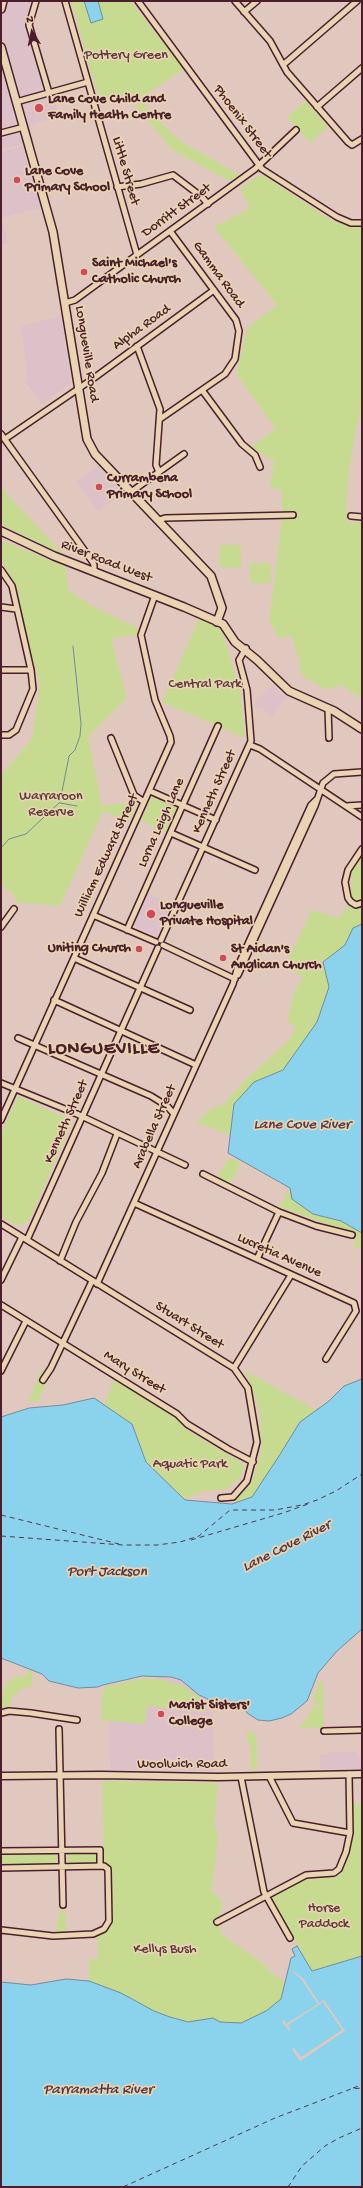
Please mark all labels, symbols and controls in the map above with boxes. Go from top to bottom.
north arrow [12,12,52,52]
text: N [25,14,34,27]
park label: Pottery Green [84,48,168,64]
street label: Phoenix Street [209,82,275,162]
place label: Lane Cove Child and Family Health Centre [48,92,171,124]
marker: Lane Cove Child and Family Health Centre [33,102,45,114]
street label: Little Street [107,135,143,207]
place label: Lane Cove Primary School [25,164,110,196]
marker: Lane Cove Primary School [12,175,22,185]
street label: Dorritt Street [139,180,215,242]
street label: Gamma Road [188,238,248,312]
place label: Saint Michael's Catholic Church [92,256,181,288]
marker: Saint Michael's Catholic Church [79,267,89,277]
street label: Alpha Road [110,301,174,355]
street label: Longueville Road [70,305,102,403]
place label: Currambena Primary School [107,471,192,504]
marker: Currambena Primary School [94,482,104,492]
street label: River Road West [58,537,154,587]
park label: Central Park [168,677,242,693]
street label: Kenneth Street [189,748,241,836]
street label: Lorna Leigh Lane [135,776,189,870]
park label: Warraroon Reserve [19,789,83,822]
street label: William Edward Street [71,791,143,921]
place label: Longueville Private Hospital [160,898,253,930]
marker: Longueville Private Hospital [145,908,157,920]
place label: Uniting Church [48,941,131,957]
place label: St Aidan's Anglican Church [231,942,321,974]
marker: Uniting Church [134,944,144,954]
marker: St Aidan's Anglican Church [218,953,228,963]
district label: LONGUEVILLE [48,1039,160,1061]
street label: Kenneth Street [41,1078,93,1166]
street label: Arabella Street [129,1082,181,1172]
water label: Lane Cove River [254,1117,350,1135]
street label: Lucretia Avenue [234,1230,324,1282]
street label: Stuart Street [152,1298,226,1354]
street label: Mary Street [100,1347,168,1399]
park label: Aquatic Park [153,1457,227,1473]
water label: Lane Cove River [240,1517,334,1577]
water label: Port Jackson [67,1564,147,1582]
place label: Marist Sisters' College [169,1698,250,1730]
marker: Marist Sisters' College [156,1709,166,1719]
street label: Woolwich Road [137,1757,227,1773]
park label: Horse Paddock [299,1901,349,1934]
park label: Kellys Bush [134,1942,196,1958]
water label: Parramatta River [43,2082,153,2100]

